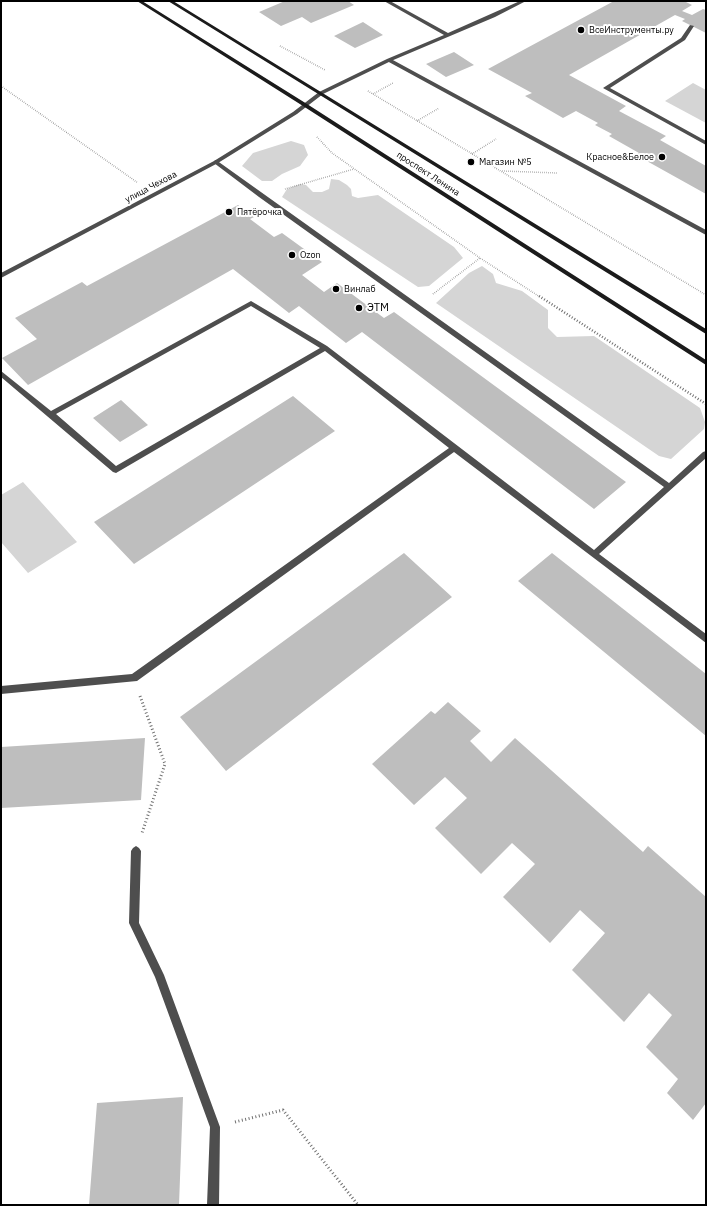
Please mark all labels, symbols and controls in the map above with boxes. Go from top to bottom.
marker: ВсеИнструменты.ру [576,25,586,35]
place label: ВсеИнструменты.ру [589,25,674,35]
street label: проспект Ленина [394,150,462,198]
place label: Красное&Белое [586,152,654,162]
marker: Красное&Белое [657,152,667,162]
marker: Магазин №5 [466,157,476,167]
place label: Магазин №5 [479,157,532,167]
street label: улица Чехова [123,169,179,205]
marker: Пятёрочка [224,207,234,217]
place label: Пятёрочка [237,207,282,217]
marker: Ozon [287,250,297,260]
place label: Ozon [300,250,321,260]
marker: Винлаб [331,284,341,294]
place label: Винлаб [344,284,375,294]
place label: ЭТМ [367,301,389,315]
marker: ЭТМ [354,303,364,313]

